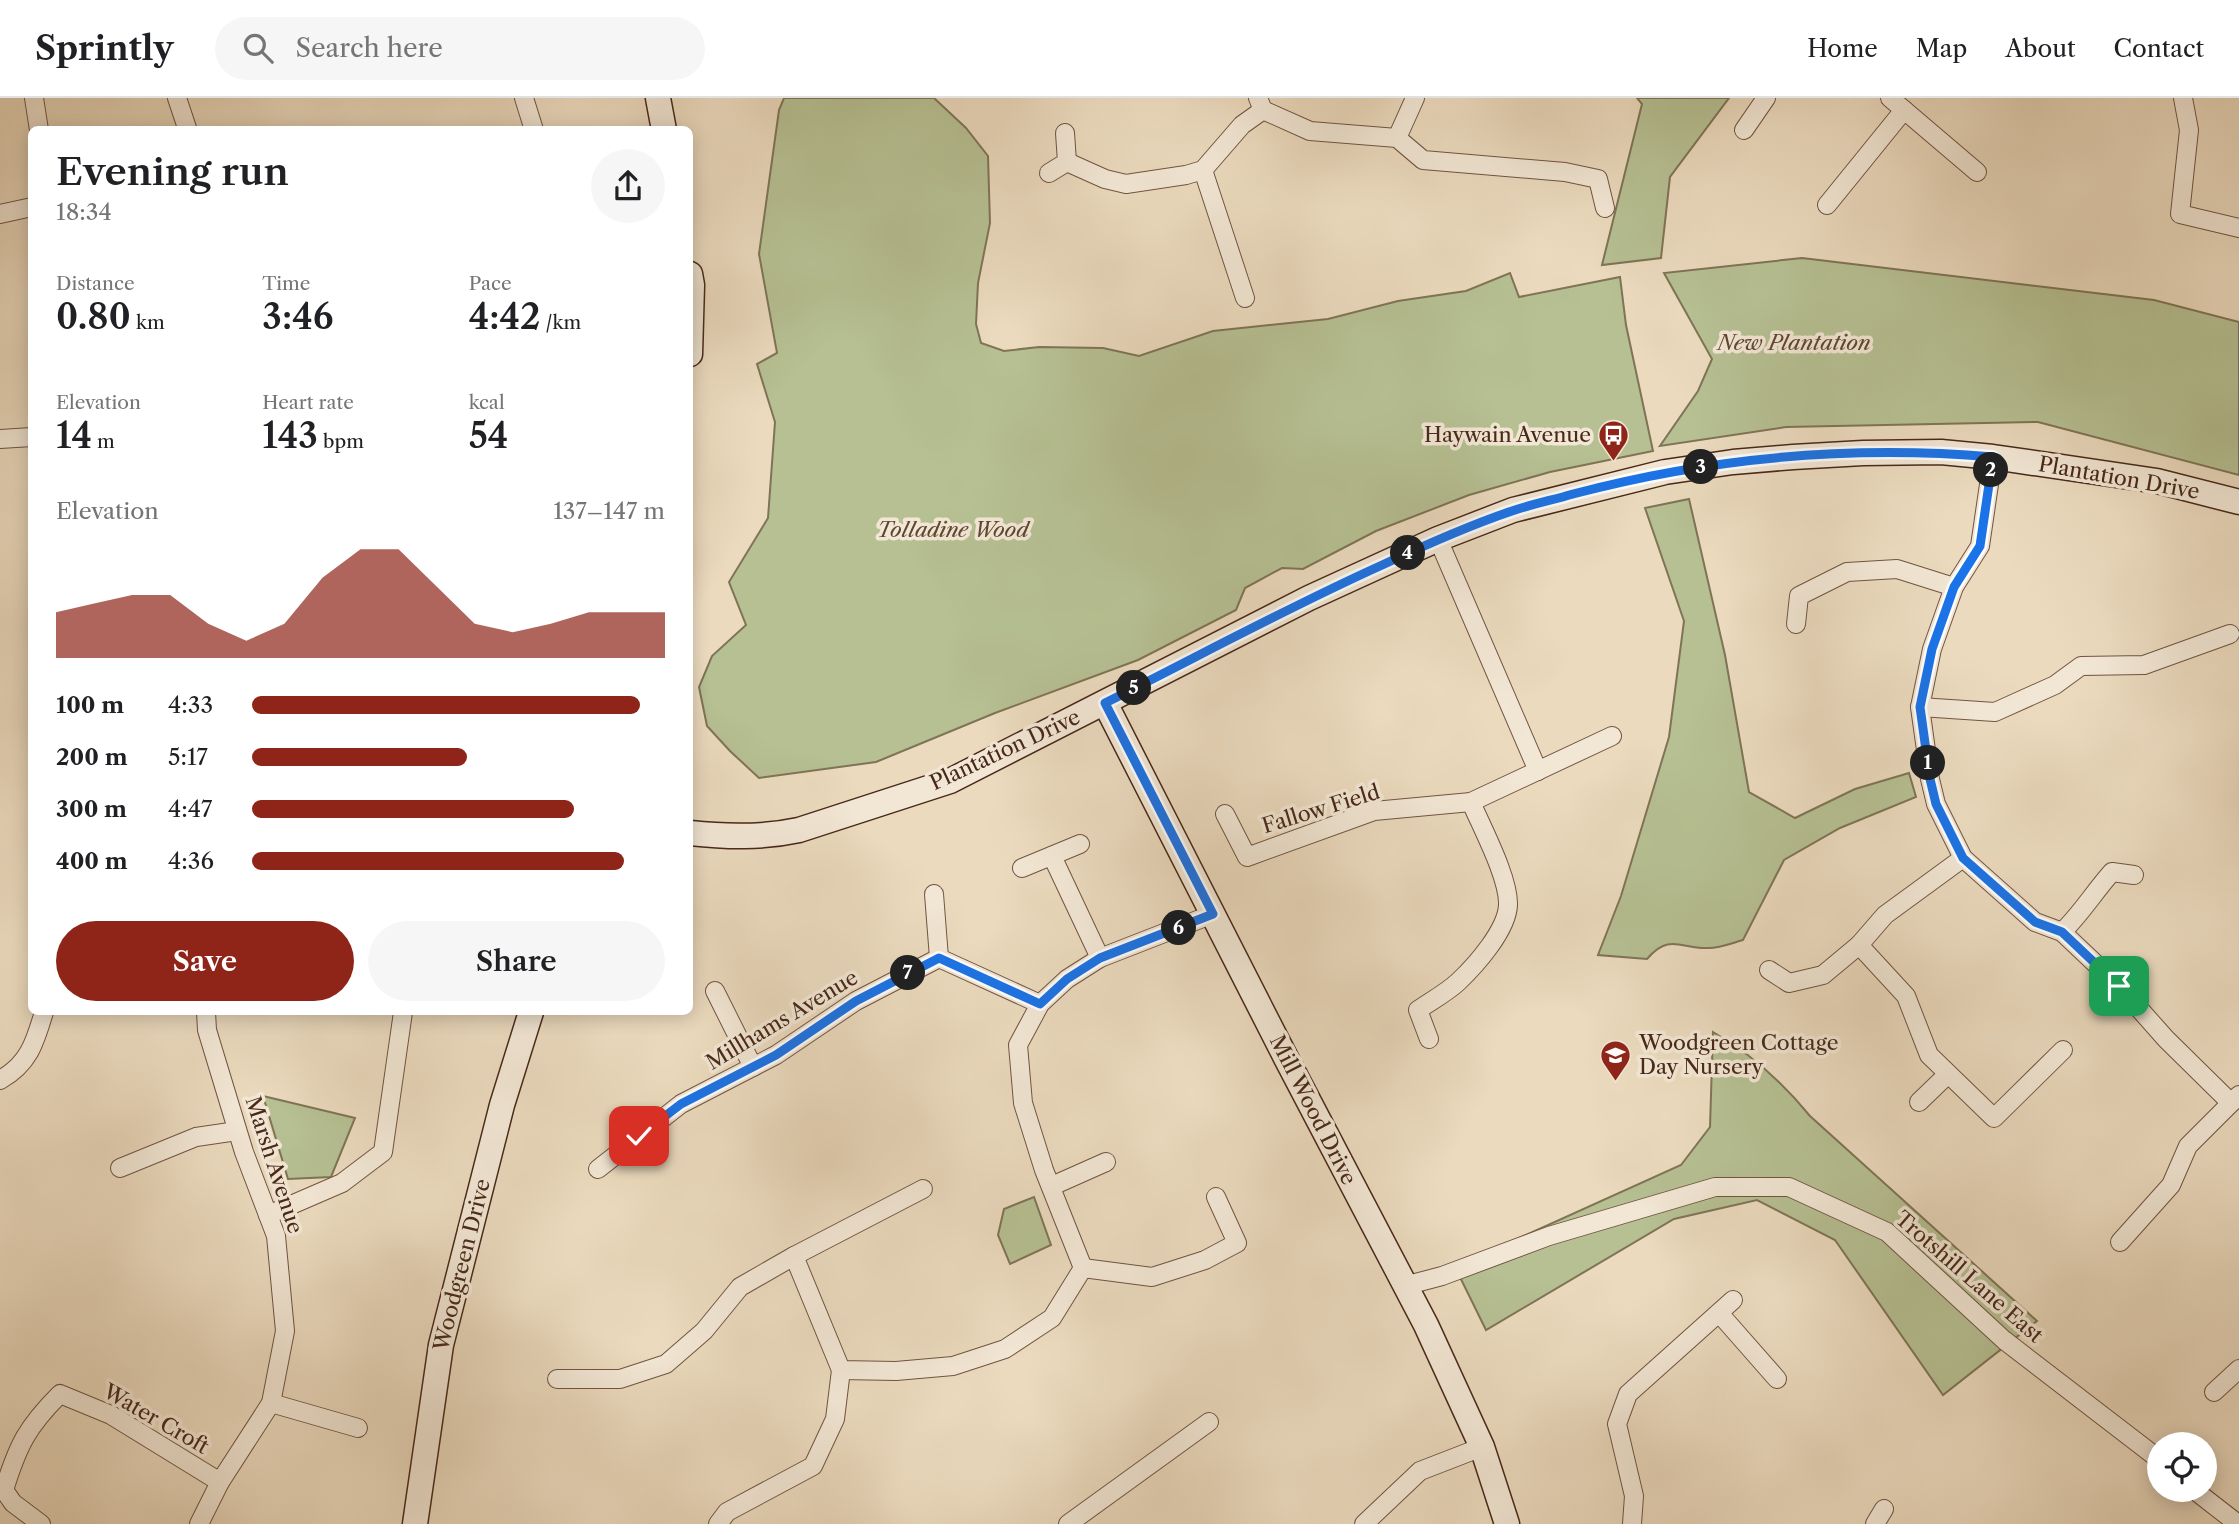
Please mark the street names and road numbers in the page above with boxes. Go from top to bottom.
street label: Plantation Drive [2037,451,2201,504]
street label: Plantation Drive [926,704,1084,795]
street label: Fallow Field [1259,779,1383,838]
street label: Millhams Avenue [701,964,862,1075]
street label: Mill Wood Drive [1265,1031,1362,1189]
street label: Marsh Avenue [241,1093,308,1237]
street label: Woodgreen Drive [428,1176,495,1354]
street label: Trotshill Lane East [1890,1206,2049,1348]
street label: Water Croft [98,1378,214,1459]

